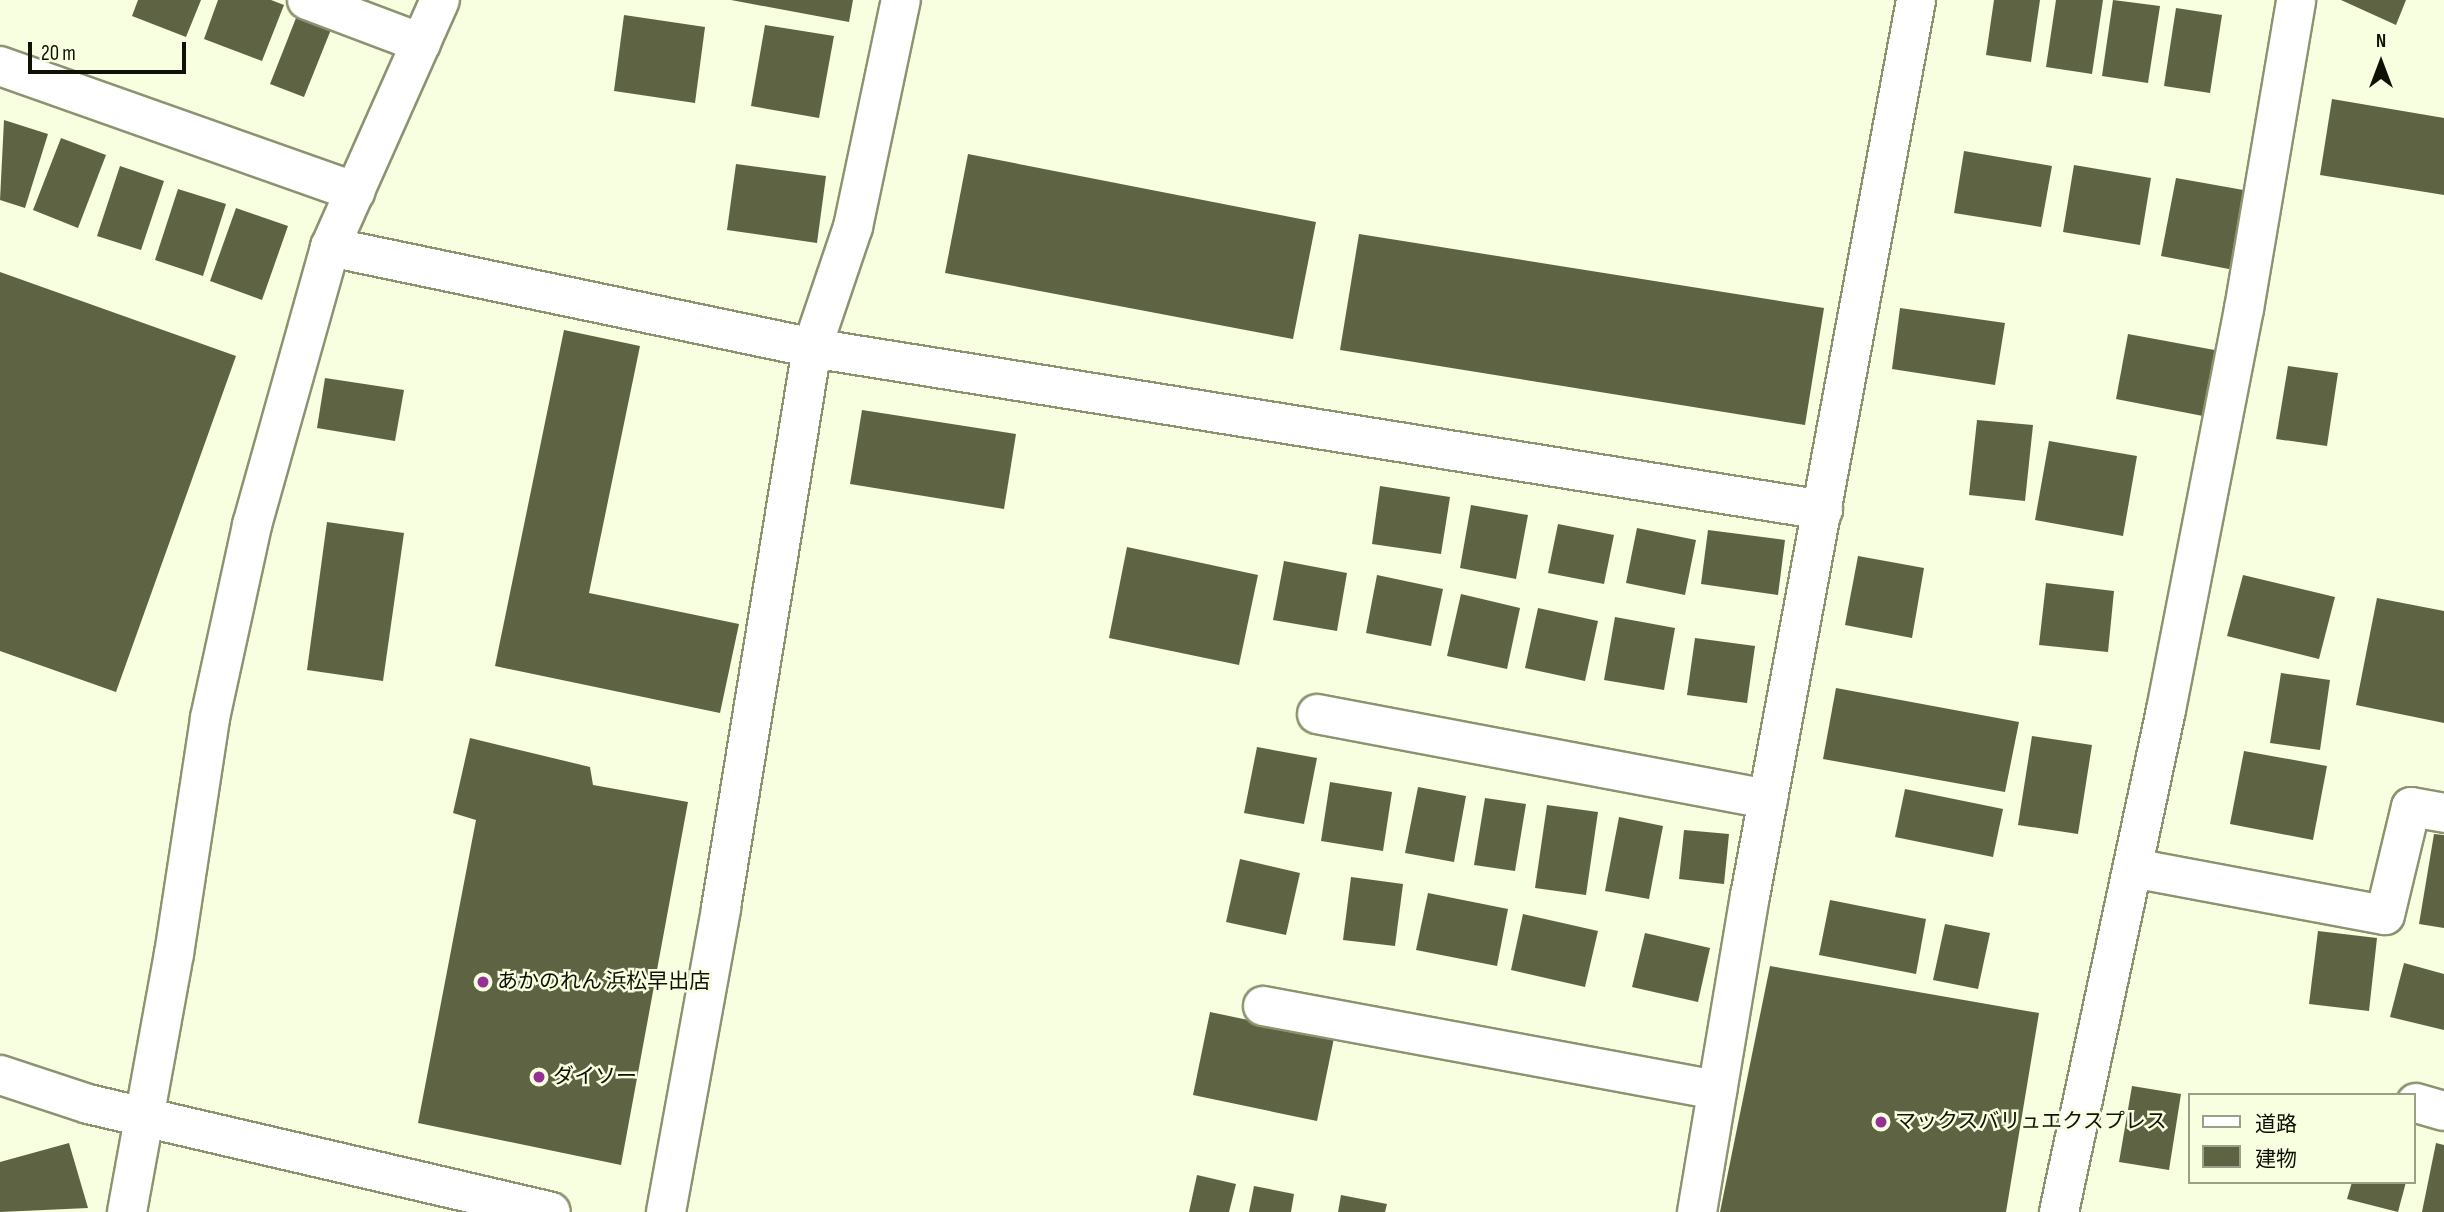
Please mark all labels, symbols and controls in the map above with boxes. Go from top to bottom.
scale bar [32,28,189,72]
north arrow [2346,28,2416,98]
text: N [2376,30,2386,53]
text: 20 m [41,41,76,66]
place label: あかのれん 浜松早出店 [497,969,710,995]
marker: あかのれん 浜松早出店 [475,974,491,990]
place label: ダイソー [553,1064,637,1090]
marker: ダイソー [531,1069,547,1085]
legend [2188,1093,2416,1184]
place label: マックスバリュエクスプレス [1895,1109,2168,1135]
text: 道路 [2255,1112,2297,1137]
marker: マックスバリュエクスプレス [1873,1114,1889,1130]
text: 建物 [2255,1147,2297,1172]

